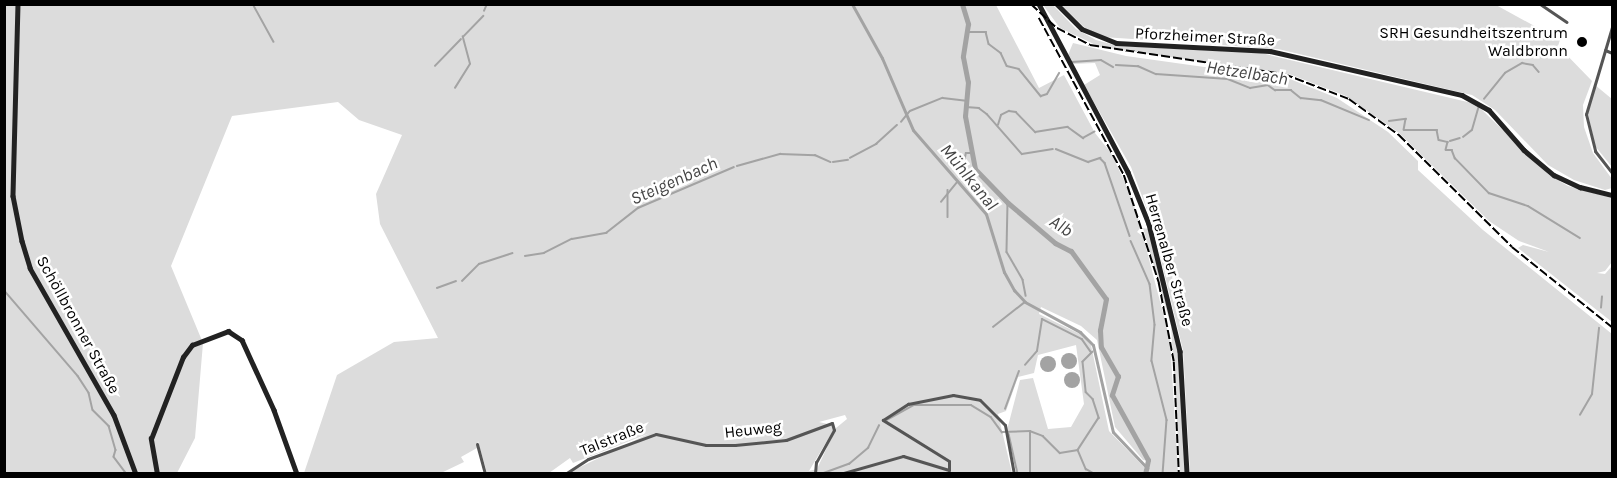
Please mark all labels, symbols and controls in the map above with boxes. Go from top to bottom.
place label: SRH Gesundheitszentrum Waldbronn [1379,23,1568,61]
street label: Pforzheimer Straße [1135,24,1275,50]
marker: SRH Gesundheitszentrum Waldbronn [1573,33,1591,51]
water label: Hetzelbach [1205,56,1289,90]
water label: Mühlkanal [936,139,1002,215]
water label: Steigenbach [627,152,721,210]
street label: Herrenalber Straße [1141,191,1197,329]
water label: Alb [1045,211,1077,241]
street label: Schöllbronner Straße [32,253,124,397]
street label: Heuweg [723,417,783,443]
street label: Talstraße [577,418,647,460]

